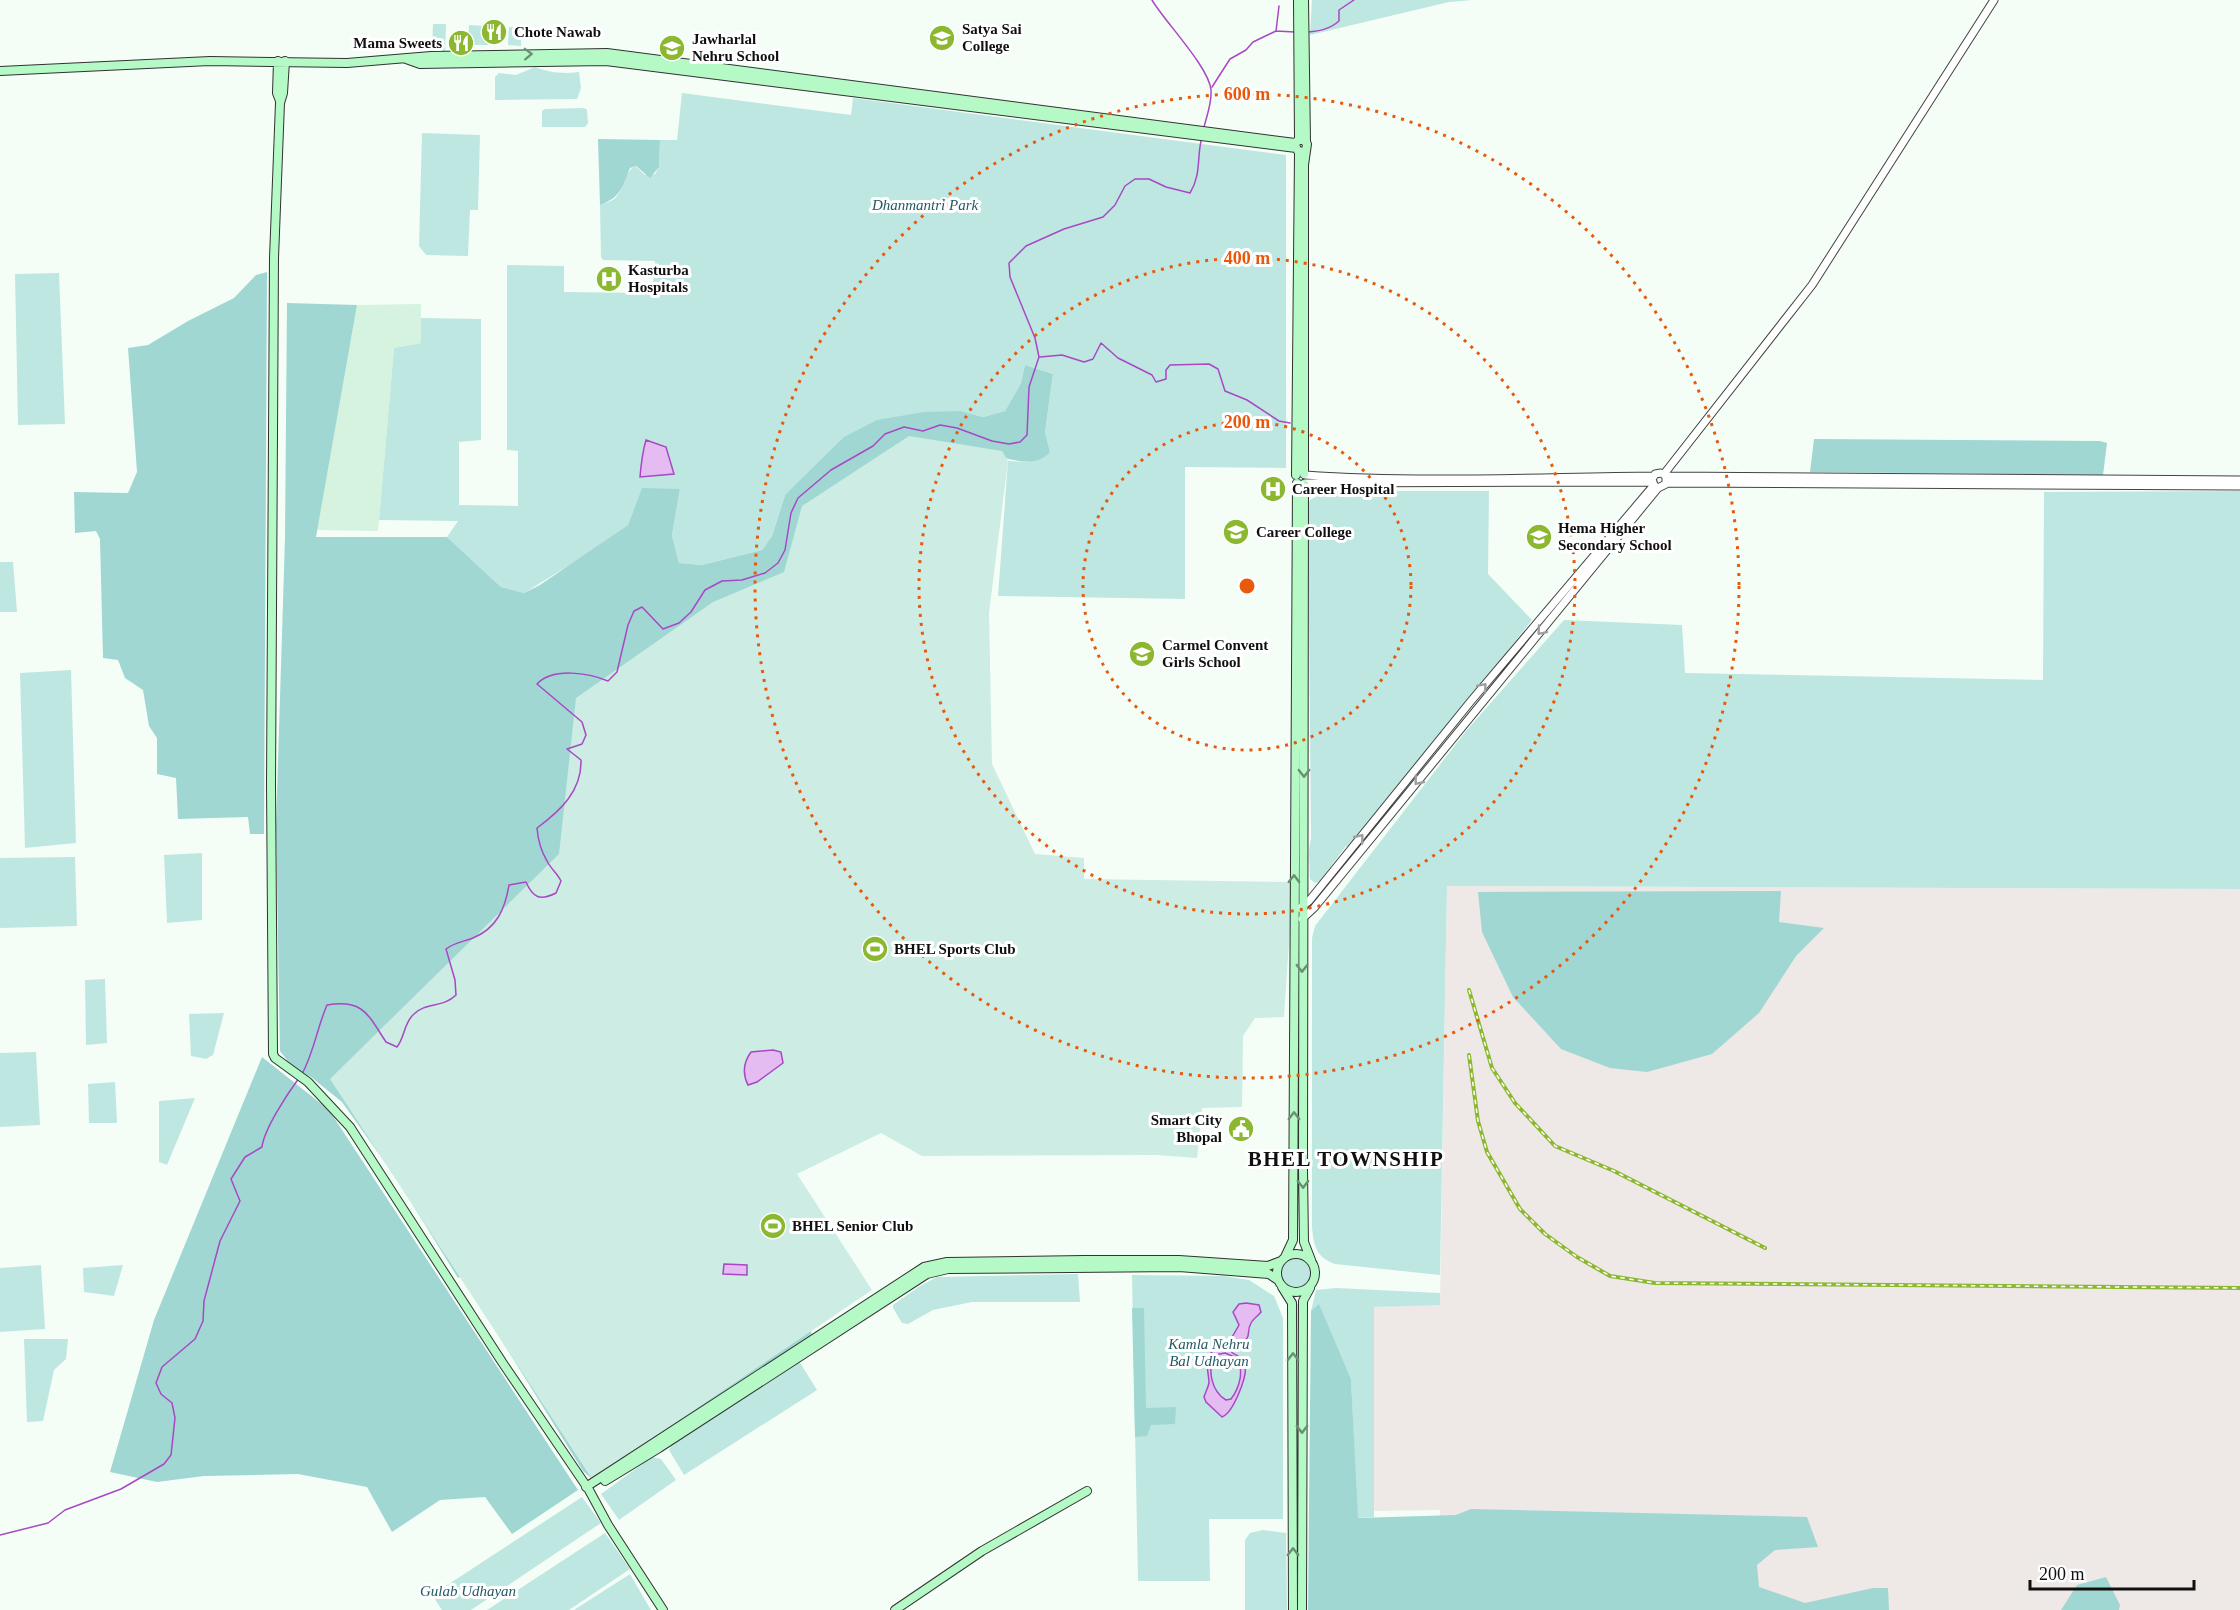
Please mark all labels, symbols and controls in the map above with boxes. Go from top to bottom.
restaurant icon: Chote Nawab [479,17,509,47]
place label: Satya Sai College [962,21,1022,54]
school or university icon: Satya Sai College [927,23,957,53]
place label: Chote Nawab [514,24,601,40]
restaurant icon: Mama Sweets [446,28,476,58]
place label: Jawharlal Nehru School [692,31,779,64]
school or university icon: Jawharlal Nehru School [657,33,687,63]
place label: Mama Sweets [353,35,442,51]
one-way arrow [523,48,532,60]
text: 600 m [1224,84,1270,104]
park label: Dhanmantri Park [871,197,978,213]
text: 400 m [1224,248,1270,268]
place label: Kasturba Hospitals [628,262,689,295]
hospital icon: Kasturba Hospitals [594,264,624,294]
text: 200 m [1224,412,1270,432]
hospital icon: Career Hospital [1258,474,1288,504]
place label: Career Hospital [1292,481,1394,497]
school or university icon: Career College [1221,517,1251,547]
place label: Hema Higher Secondary School [1558,520,1672,553]
school or university icon: Hema Higher Secondary School [1524,522,1554,552]
place label: Career College [1256,524,1352,540]
centre of rings [1237,576,1257,596]
one-way arrow [1538,624,1549,635]
place label: Carmel Convent Girls School [1162,637,1268,670]
school or university icon: Carmel Convent Girls School [1127,639,1157,669]
one-way arrow [1476,683,1487,694]
one-way arrow [1298,769,1310,778]
one-way arrow [1414,774,1425,785]
one-way arrow [1353,834,1364,845]
one-way arrow [1288,875,1300,884]
sports icon: BHEL Sports Club [860,934,890,964]
place label: BHEL Sports Club [894,941,1016,957]
one-way arrow [1296,964,1308,973]
place label: Smart City Bhopal [1151,1112,1222,1145]
one-way arrow [1288,1112,1300,1121]
public building icon: Smart City Bhopal [1226,1114,1256,1144]
district label: BHEL TOWNSHIP [1248,1147,1444,1171]
one-way arrow [1297,1180,1309,1189]
sports icon: BHEL Senior Club [758,1211,788,1241]
place label: BHEL Senior Club [792,1218,913,1234]
park label: Kamla Nehru Bal Udhayan [1167,1336,1250,1369]
one-way arrow [1287,1352,1299,1361]
one-way arrow [1296,1424,1308,1433]
one-way arrow [1287,1547,1299,1556]
scale bar [2030,1553,2194,1591]
text: 200 m [2039,1564,2085,1584]
park label: Gulab Udhayan [420,1583,516,1599]

